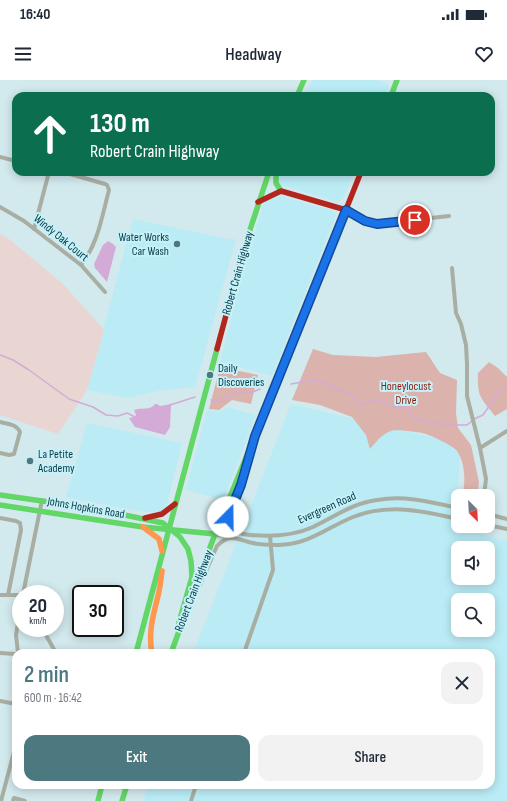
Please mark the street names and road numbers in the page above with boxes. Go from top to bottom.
street label: Windy Oak Court [30,211,92,265]
street label: Robert Crain Highway [219,229,257,317]
street label: Evergreen Road [296,489,358,527]
street label: Johns Hopkins Road [45,494,126,522]
street label: Robert Crain Highway [172,548,217,634]

